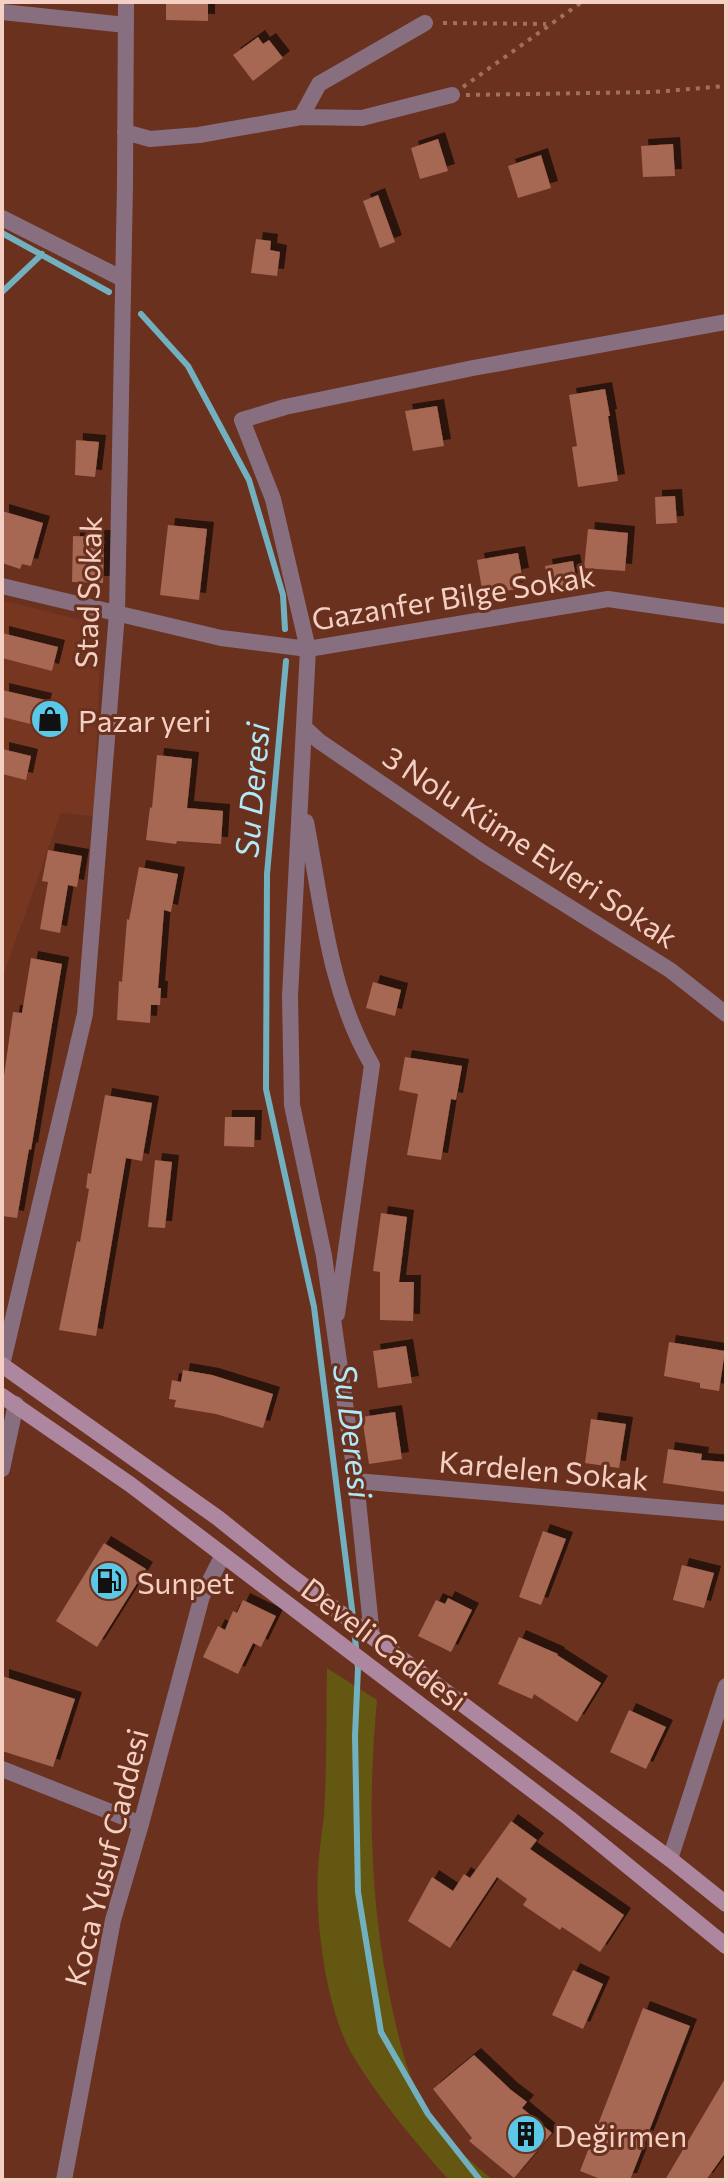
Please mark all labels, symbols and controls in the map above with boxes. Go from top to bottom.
street label: Stad Sokak [66,515,108,669]
street label: Gazanfer Bilge Sokak [309,555,597,637]
shop icon: Pazar yeri [29,698,71,740]
place label: Pazar yeri [78,701,211,738]
water label: Su Deresi [225,719,277,859]
street label: 3 Nolu Küme Evleri Sokak [377,737,685,955]
water label: Su Deresi [326,1362,382,1502]
street label: Kardelen Sokak [438,1441,650,1497]
fuel station icon: Sunpet [88,1560,130,1602]
place label: Sunpet [137,1563,234,1600]
street label: Develi Caddesi [295,1569,475,1717]
street label: Koca Yusuf Caddesi [55,1725,155,1989]
building icon: Değirmen [505,2113,547,2155]
place label: Değirmen [554,2116,687,2153]

